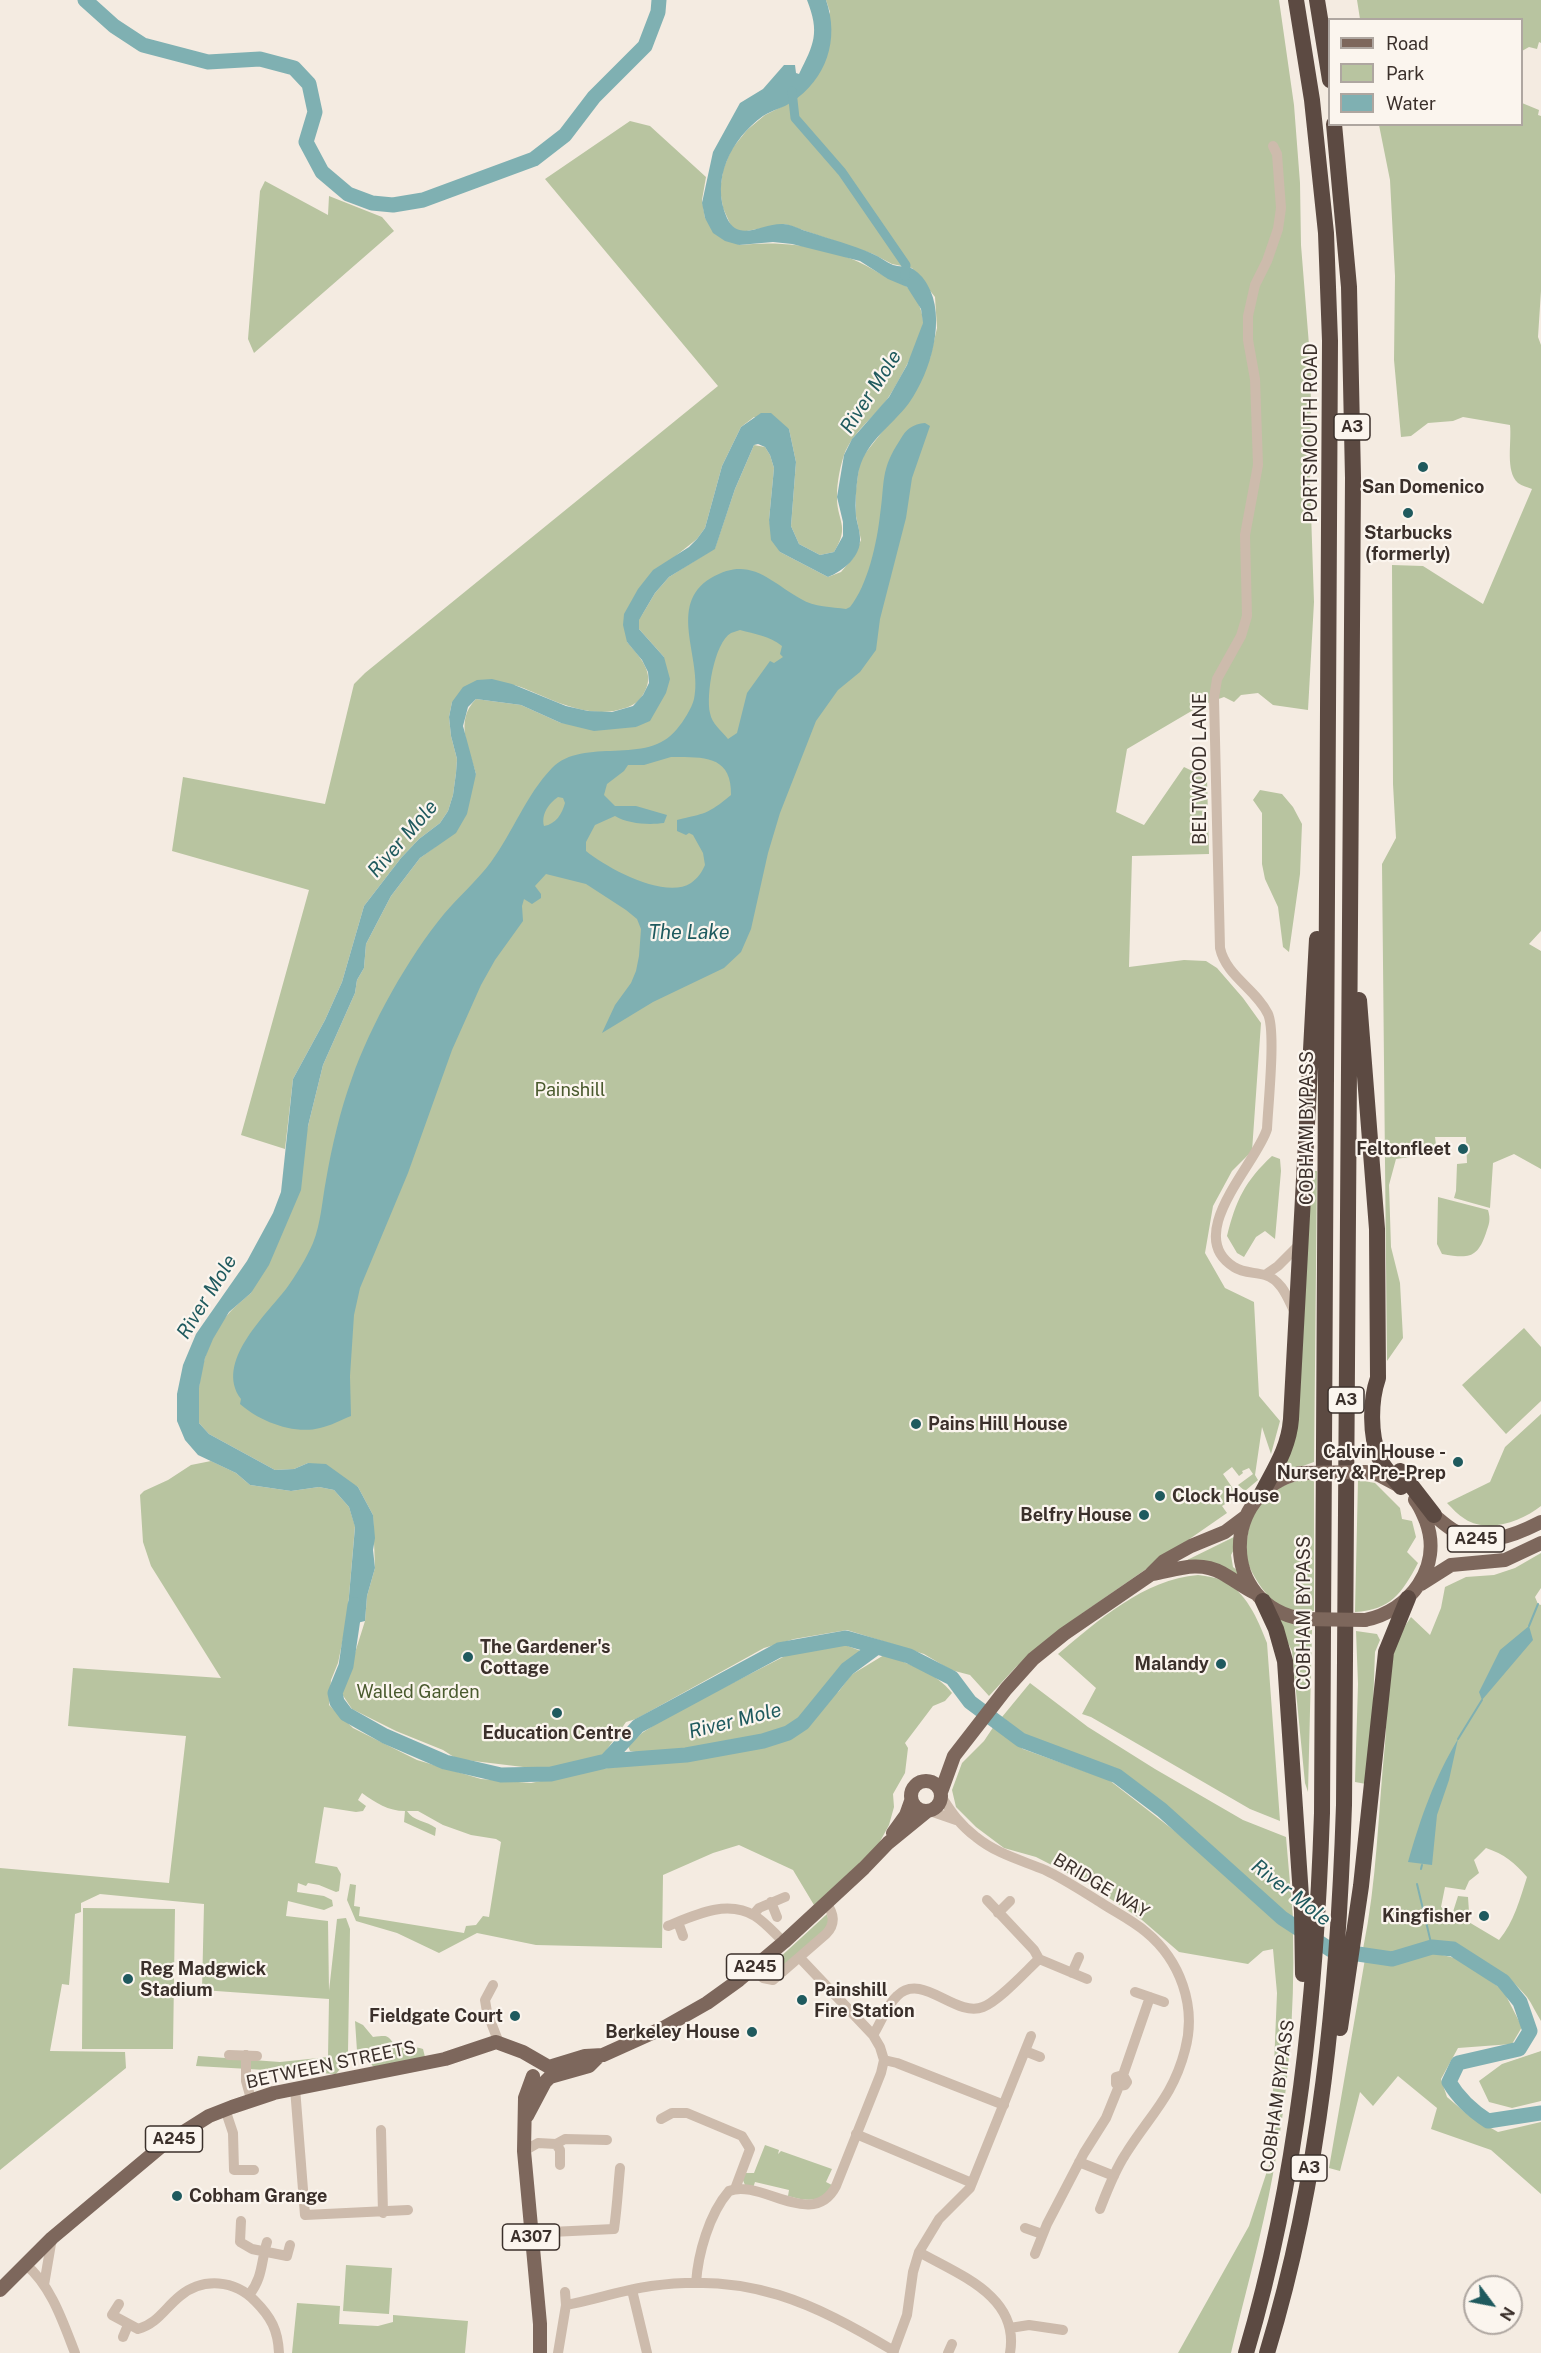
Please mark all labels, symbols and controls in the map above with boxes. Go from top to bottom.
legend [1328,18,1523,126]
text: Road [1386,33,1429,54]
text: Park [1386,63,1424,84]
text: Water [1386,93,1436,114]
street label: PORTSMOUTH ROAD [1300,343,1322,523]
water label: River Mole [835,346,907,438]
road number: A3 [1334,414,1370,440]
marker: San Domenico [1416,460,1430,474]
place label: San Domenico [1362,476,1484,498]
marker: Starbucks (formerly) [1401,506,1415,520]
place label: Starbucks (formerly) [1364,522,1452,564]
street label: BELTWOOD LANE [1189,693,1211,845]
water label: River Mole [363,795,443,883]
water label: The Lake [648,921,730,945]
street label: COBHAM BYPASS [1296,1051,1318,1205]
park label: Painshill [535,1079,605,1101]
place label: Feltonfleet [1356,1138,1451,1160]
marker: Feltonfleet [1456,1142,1470,1156]
water label: River Mole [172,1250,242,1344]
road number: A3 [1328,1387,1364,1413]
place label: Pains Hill House [928,1413,1068,1435]
marker: Pains Hill House [909,1417,923,1431]
place label: Calvin House - Nursery & Pre-Prep [1277,1441,1446,1484]
marker: Calvin House - Nursery & Pre-Prep [1451,1455,1465,1469]
place label: Clock House [1172,1485,1279,1507]
marker: Clock House [1153,1489,1167,1503]
place label: Belfry House [1020,1504,1132,1526]
marker: Belfry House [1137,1508,1151,1522]
road number: A245 [1448,1526,1504,1552]
street label: COBHAM BYPASS [1293,1536,1315,1690]
place label: The Gardener's Cottage [480,1636,610,1678]
marker: The Gardener's Cottage [461,1650,475,1664]
place label: Malandy [1135,1653,1209,1675]
marker: Malandy [1214,1657,1228,1671]
park label: Walled Garden [356,1681,480,1703]
water label: River Mole [686,1698,784,1744]
marker: Education Centre [550,1706,564,1720]
place label: Education Centre [482,1722,632,1744]
street label: BRIDGE WAY [1049,1849,1153,1923]
water label: River Mole [1246,1854,1336,1932]
place label: Kingfisher [1382,1905,1472,1927]
marker: Kingfisher [1477,1909,1491,1923]
road number: A245 [726,1954,783,1980]
place label: Reg Madgwick Stadium [140,1958,266,2000]
marker: Reg Madgwick Stadium [121,1972,135,1986]
place label: Painshill Fire Station [814,1979,915,2022]
marker: Painshill Fire Station [795,1993,809,2007]
place label: Fieldgate Court [369,2005,503,2027]
marker: Fieldgate Court [508,2009,522,2023]
street label: COBHAM BYPASS [1257,2018,1299,2174]
place label: Berkeley House [605,2021,740,2043]
marker: Berkeley House [745,2025,759,2039]
street label: BETWEEN STREETS [244,2036,418,2094]
road number: A245 [146,2126,202,2152]
road number: A3 [1291,2155,1327,2181]
place label: Cobham Grange [189,2185,327,2207]
marker: Cobham Grange [170,2189,184,2203]
road number: A307 [502,2224,560,2250]
north arrow [1463,2275,1523,2335]
text: N [1496,2303,1518,2324]

